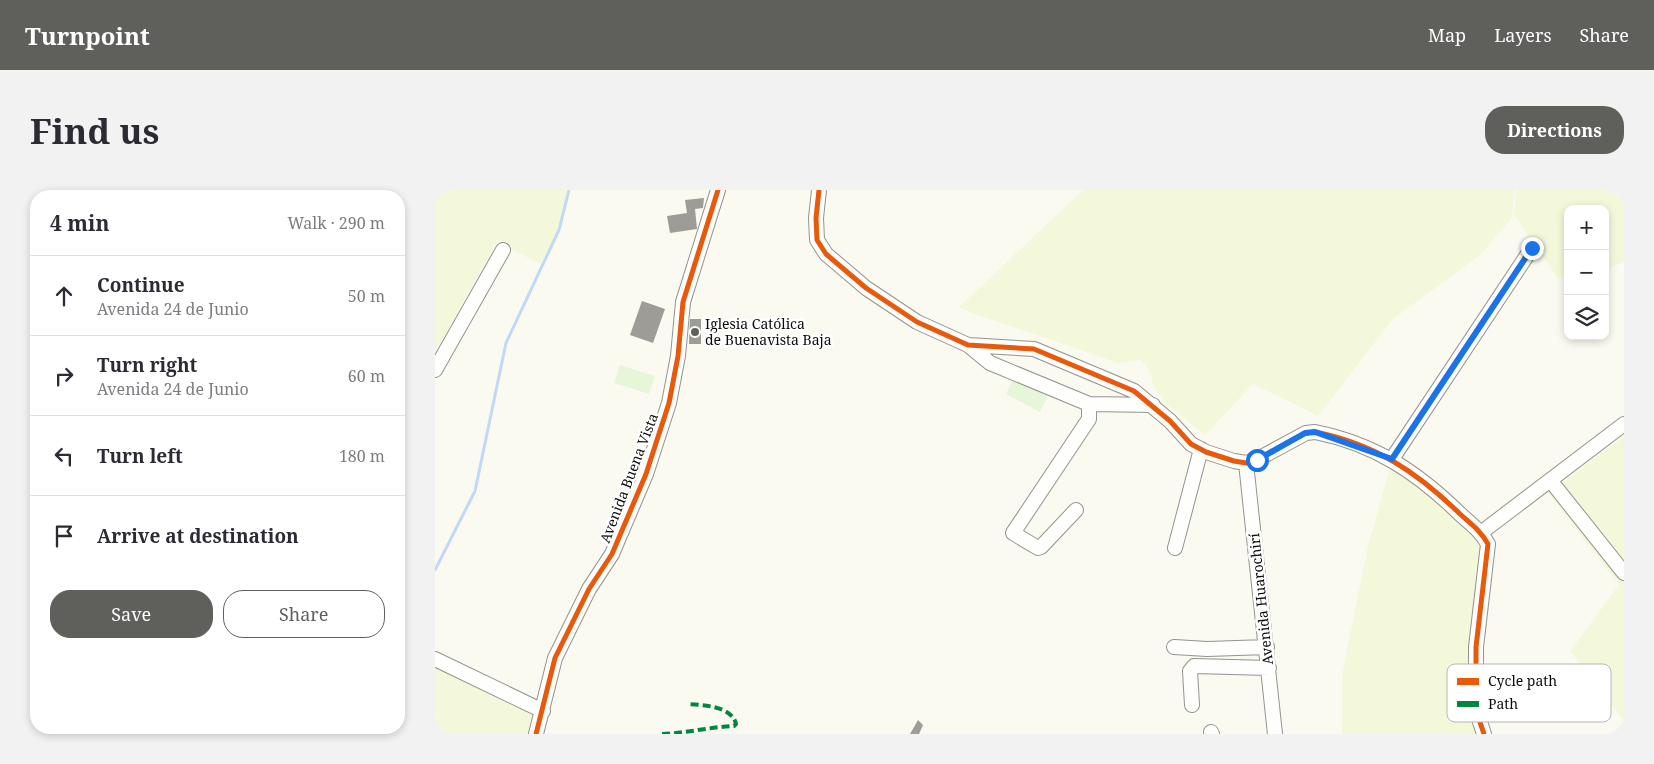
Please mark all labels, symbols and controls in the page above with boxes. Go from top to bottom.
text: Turnpoint [25,19,150,52]
text: Map [1428,23,1466,47]
text: Layers [1494,23,1552,47]
text: Share [1580,23,1629,47]
button: Directions [1485,106,1624,154]
text: Find us [30,107,159,154]
map controls [1564,205,1609,340]
button: + [1564,205,1609,250]
text: 4 min [50,209,109,237]
text: Walk · 290 m [288,212,385,234]
route end [1521,237,1544,260]
button: − [1564,250,1609,295]
text: Continue [97,272,185,298]
icon: ahead [50,282,78,310]
text: 50 m [348,285,385,307]
button: layers [1564,295,1609,340]
text: Avenida 24 de Junio [97,298,249,320]
place label: Iglesia Católica de Buenavista Baja [705,314,832,349]
marker: Iglesia Católica de Buenavista Baja [689,326,701,338]
text: Turn right [97,352,197,378]
icon: right [50,362,78,390]
text: 60 m [348,365,385,387]
text: Avenida 24 de Junio [97,378,249,400]
street label: Avenida Buena Vista [595,410,662,545]
icon: left [50,442,78,470]
text: Turn left [97,443,183,469]
text: 180 m [339,445,385,467]
route start [1246,449,1269,472]
icon: arrive [50,522,78,550]
text: Arrive at destination [97,523,299,549]
street label: Avenida Huarochirí [1244,532,1277,666]
button: Save [50,590,213,638]
button: Share [223,590,385,638]
legend [1447,664,1611,722]
text: Cycle path [1488,671,1557,690]
text: Path [1488,694,1518,713]

